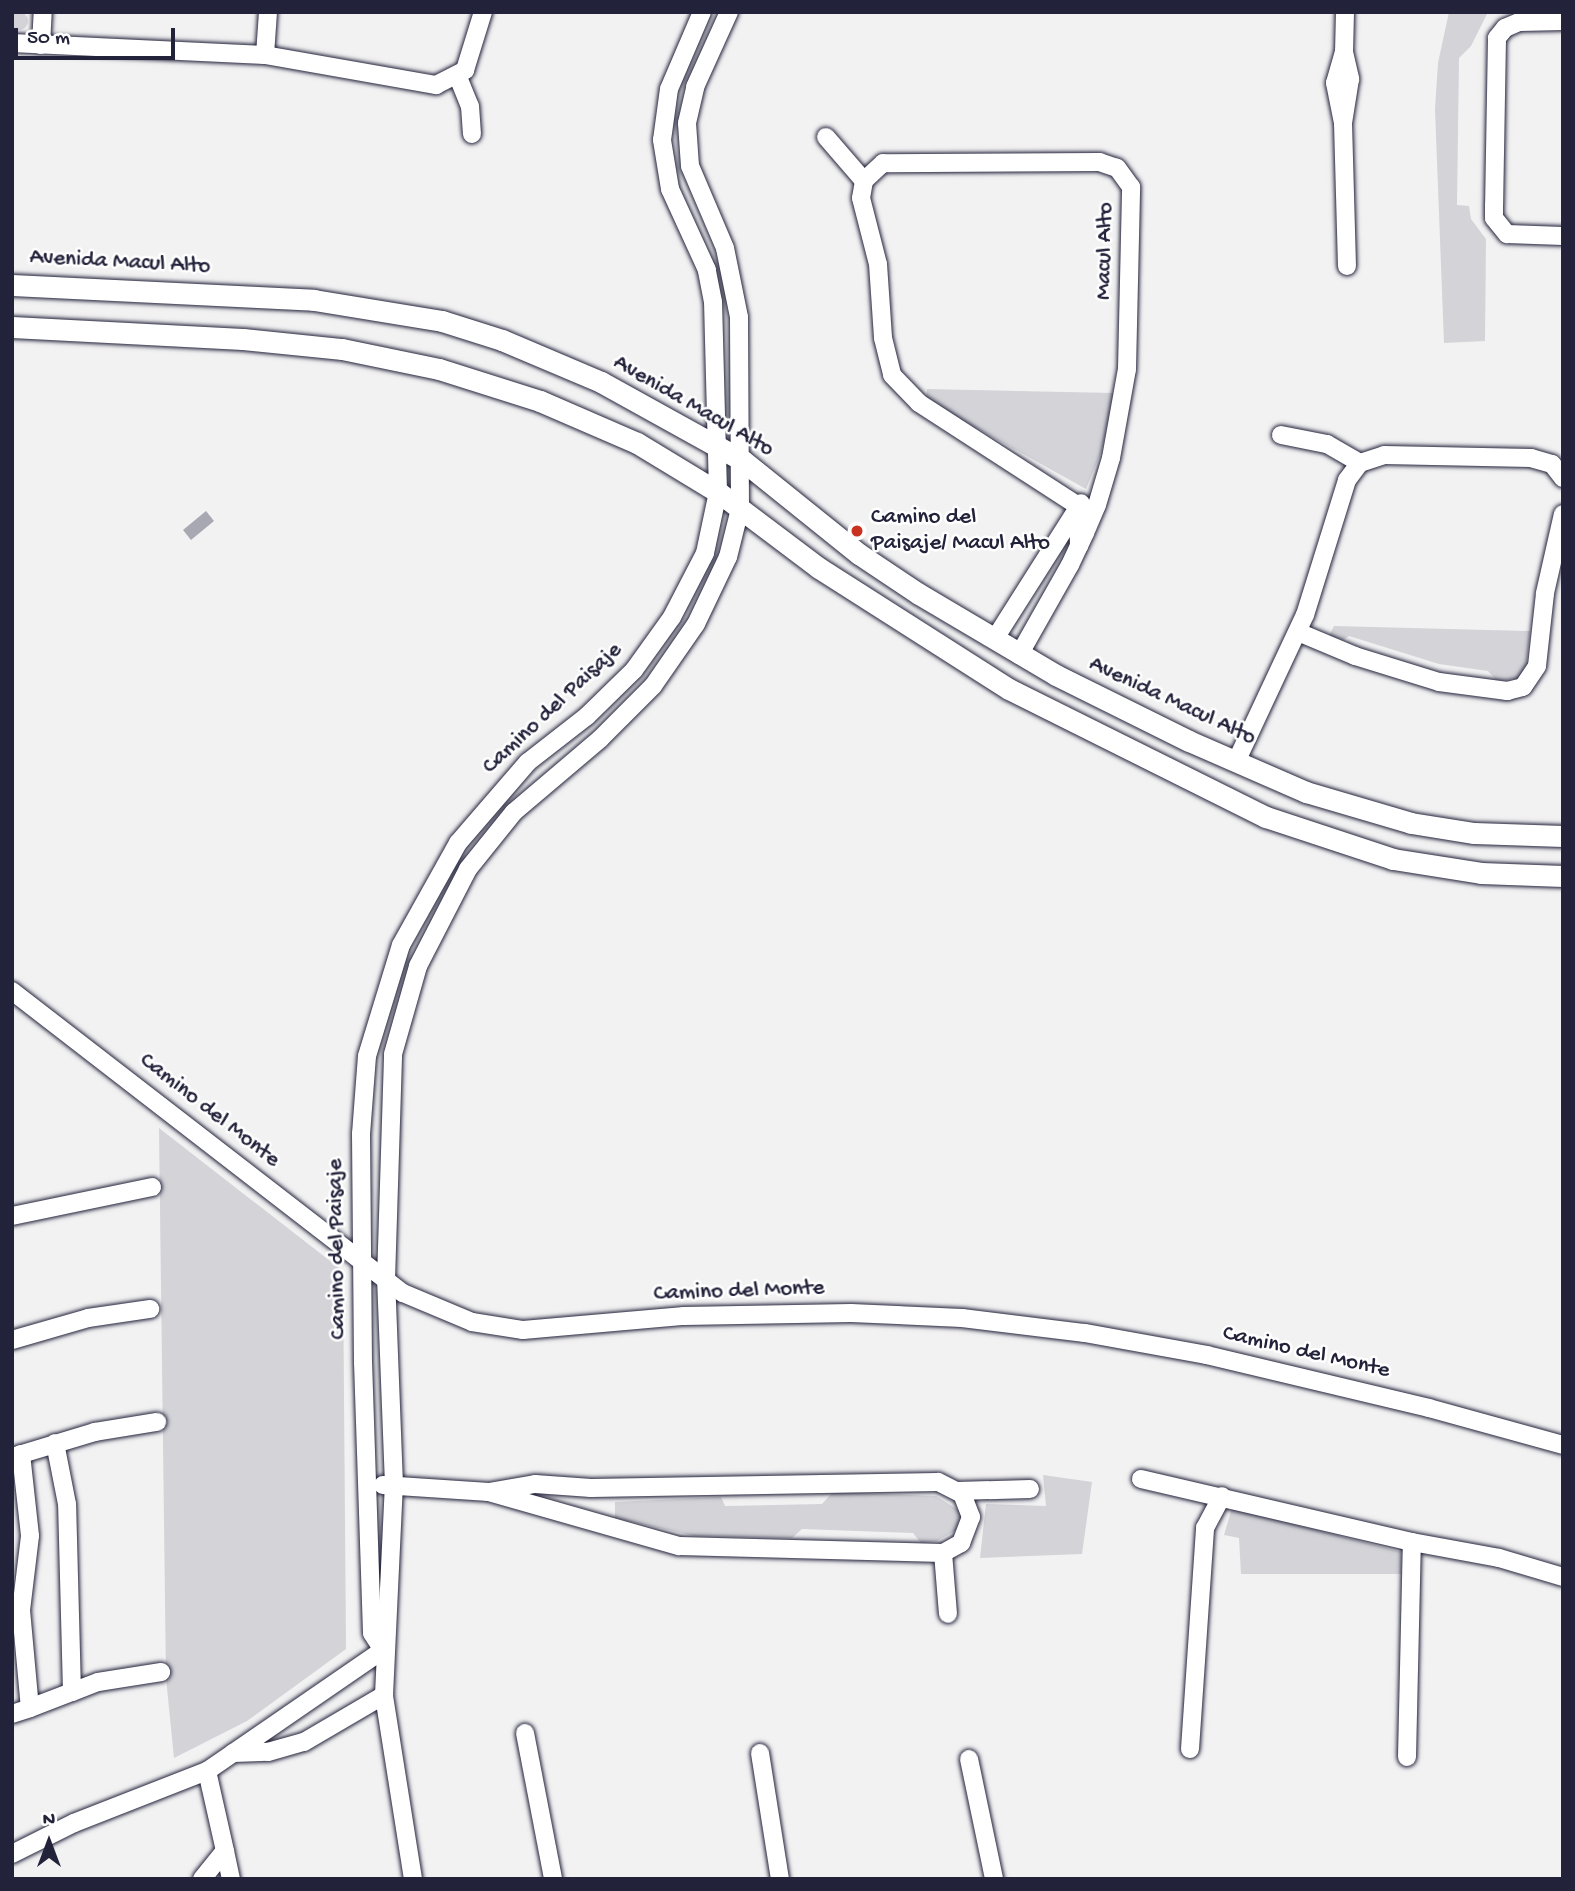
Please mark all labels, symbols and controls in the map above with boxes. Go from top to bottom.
scale bar [18,14,178,58]
text: 50 m [27,27,70,52]
street label: Macul Alto [1091,202,1121,300]
street label: Avenida Macul Alto [29,244,211,282]
street label: Avenida Macul Alto [608,350,778,464]
place label: Camino del Paisaje/ Macul Alto [871,504,1050,558]
marker: Camino del Paisaje/ Macul Alto [849,523,865,539]
street label: Camino del Paisaje [477,637,629,781]
street label: Avenida Macul Alto [1084,651,1260,753]
street label: Camino del Monte [133,1048,285,1174]
street label: Camino del Paisaje [323,1158,353,1340]
street label: Camino del Monte [653,1275,825,1309]
street label: Camino del Monte [1220,1320,1392,1386]
north arrow [14,1807,84,1877]
text: N [43,1809,55,1832]

